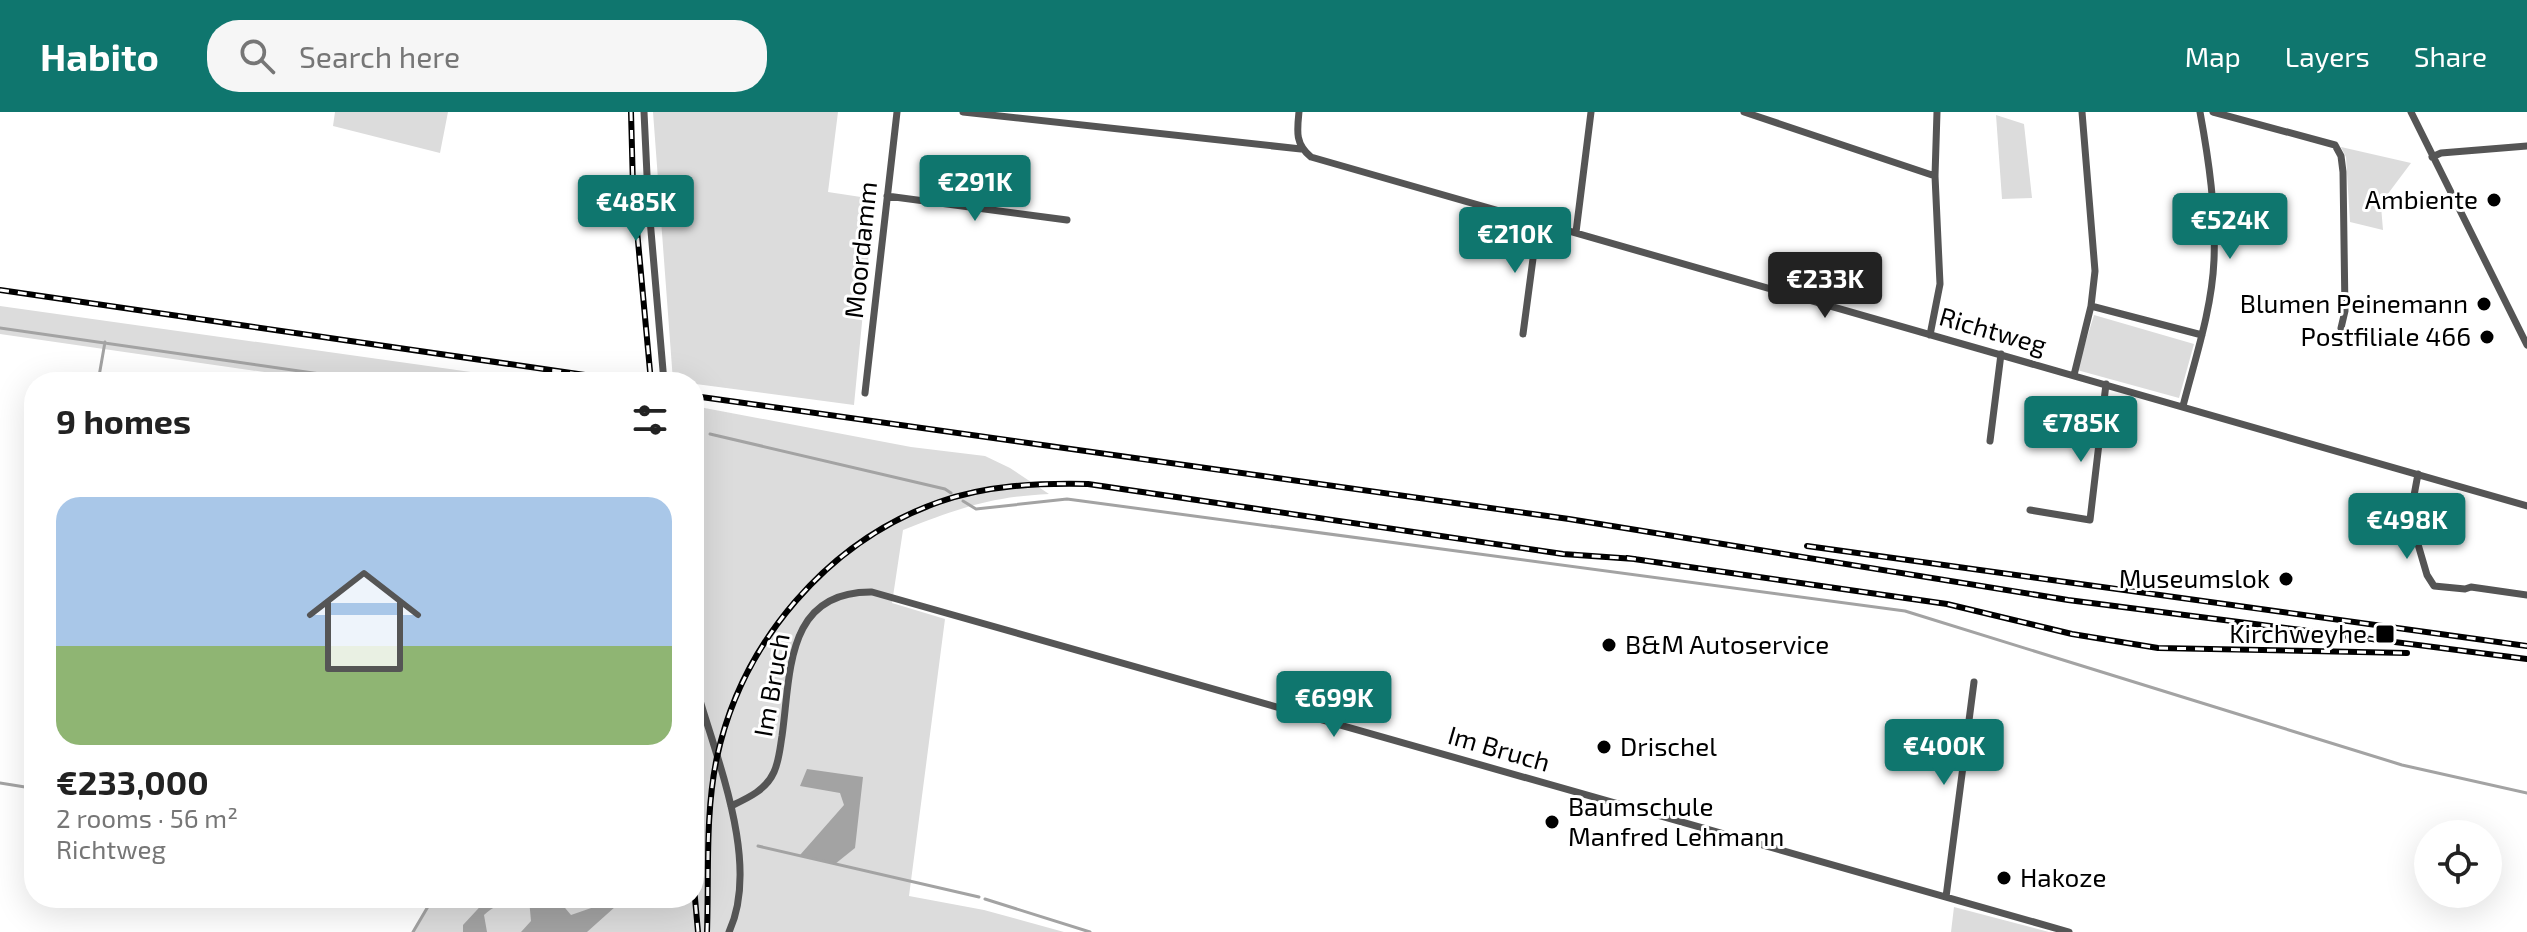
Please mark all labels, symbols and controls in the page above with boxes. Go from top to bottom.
search box [207,20,767,92]
text: Habito [40,33,159,79]
icon: search [235,34,279,78]
text: Search here [299,38,460,74]
text: Map [2185,39,2241,73]
text: Layers [2285,39,2370,73]
text: Share [2414,39,2487,73]
pin: €291K [919,155,1031,223]
text: €291K [938,165,1012,196]
pin: €485K [580,175,692,243]
street label: Moordamm [837,180,882,320]
place label: Ambiente [2365,183,2478,214]
text: €485K [596,185,676,216]
marker: Ambiente [2485,191,2503,209]
pin: €524K [2174,193,2286,261]
text: €524K [2190,203,2270,234]
pin: €210K [1459,207,1571,275]
text: €210K [1477,217,1553,248]
pin: €233K [1769,252,1881,320]
text: €233K [1786,262,1864,293]
place label: Blumen Peinemann [2240,287,2468,318]
marker: Blumen Peinemann [2475,295,2493,313]
street label: Richtweg [1936,299,2051,360]
place label: Postfiliale 466 [2301,320,2471,351]
marker: Postfiliale 466 [2478,328,2496,346]
pin: €785K [2025,396,2137,464]
icon: filters [628,398,672,442]
text: 9 homes [56,400,191,441]
text: €785K [2042,406,2120,437]
pin: €498K [2351,493,2463,561]
text: €498K [2366,503,2448,534]
icon: home [292,549,436,693]
place label: Museumslok [2119,562,2270,593]
marker: Museumslok [2277,570,2295,588]
place label: Kirchweyhe [2229,617,2367,648]
marker: Kirchweyhe [2374,623,2396,645]
place label: B&M Autoservice [1625,628,1829,659]
street label: Im Bruch [746,631,795,739]
marker: B&M Autoservice [1600,636,1618,654]
pin: €699K [1278,671,1390,739]
text: €699K [1294,681,1374,712]
street label: Im Bruch [1445,718,1554,777]
pin: €400K [1888,719,2000,787]
text: €400K [1903,729,1985,760]
place label: Drischel [1620,730,1717,761]
marker: Drischel [1595,738,1613,756]
text: €233,000 [56,761,209,802]
place label: Baumschule Manfred Lehmann [1568,790,1784,851]
text: 2 rooms · 56 m² [56,802,238,833]
marker: Baumschule Manfred Lehmann [1543,813,1561,831]
map controls [2414,820,2502,908]
button: locate [2414,820,2502,908]
text: Richtweg [56,833,166,864]
place label: Hakoze [2020,861,2106,892]
marker: Hakoze [1995,869,2013,887]

